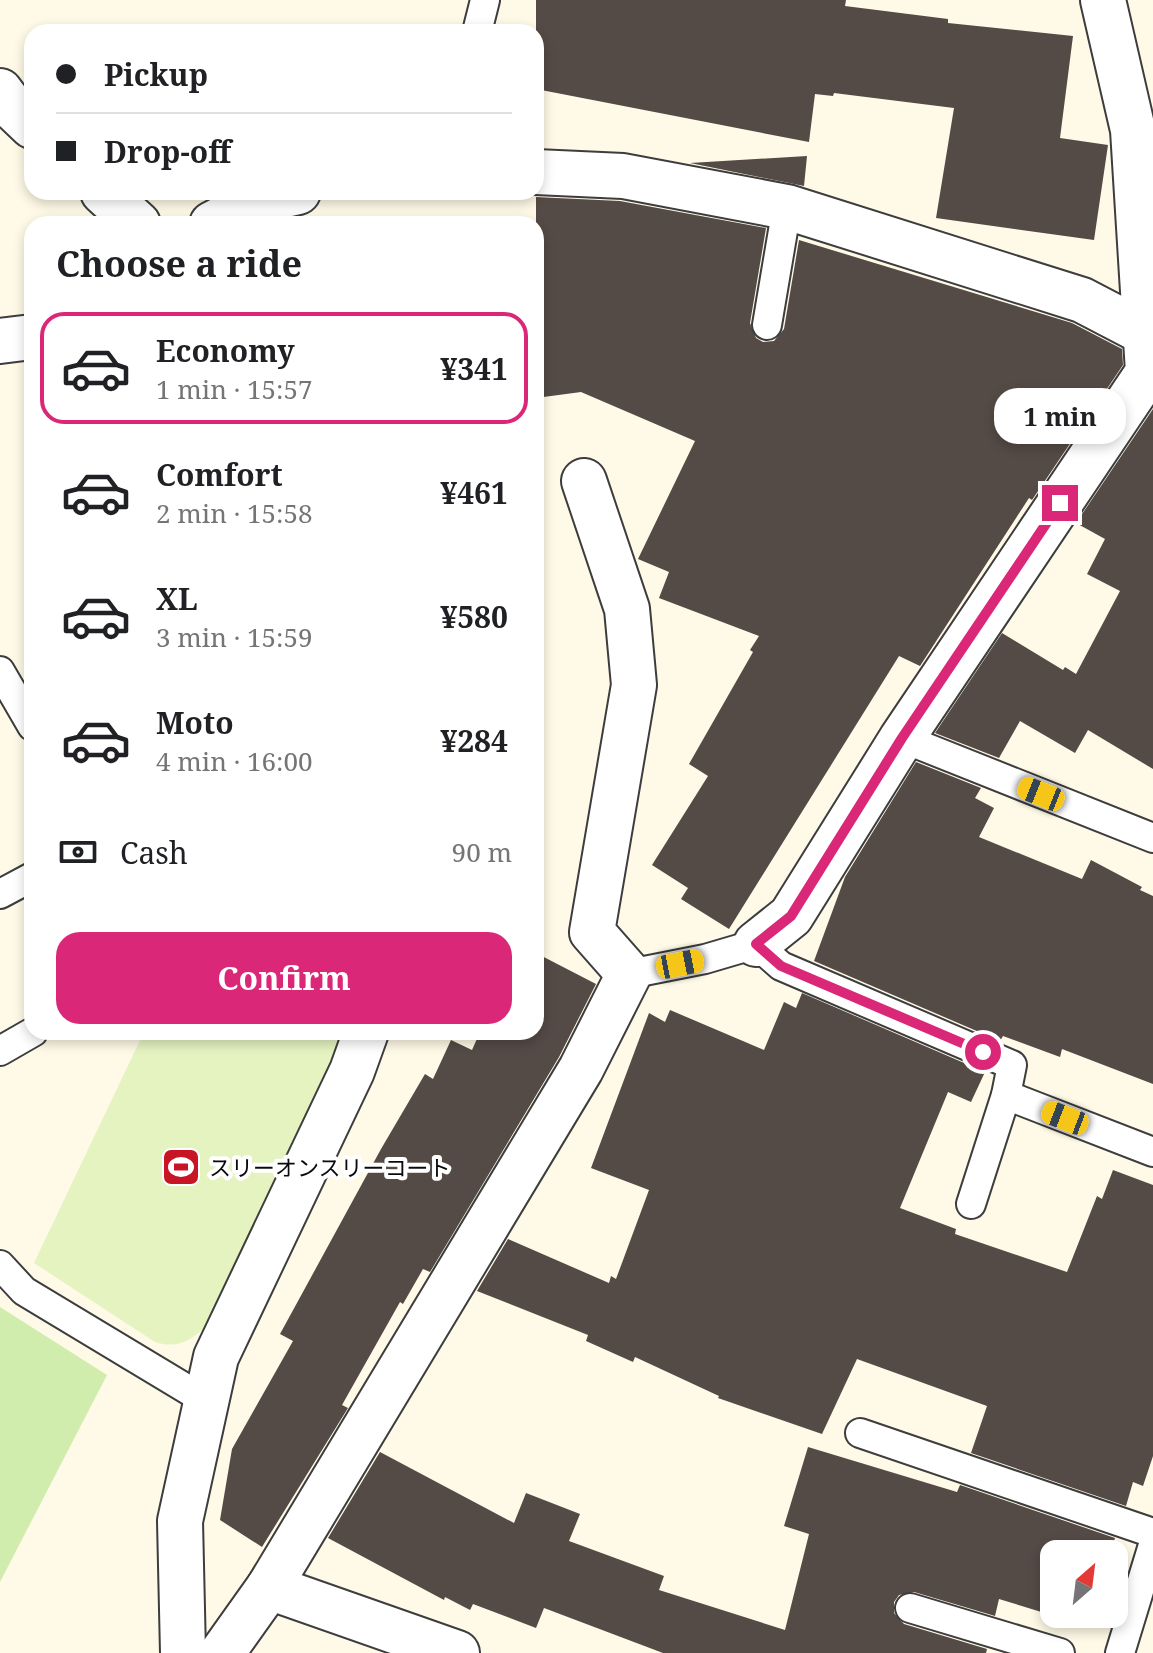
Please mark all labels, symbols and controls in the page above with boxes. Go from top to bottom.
text: Pickup [104,54,208,95]
text: Drop-off [104,131,231,172]
text: Choose a ride [56,239,302,288]
text: Economy [156,330,295,371]
icon: car [60,332,132,404]
text: ¥341 [440,348,508,389]
text: 1 min · 15:57 [156,371,313,407]
callout: 1 min [994,387,1126,443]
text: 1 min [1023,398,1097,434]
text: Comfort [156,454,283,495]
icon: car [60,456,132,528]
text: ¥461 [440,472,508,513]
route end [1042,485,1078,521]
text: 2 min · 15:58 [156,495,313,531]
text: XL [156,578,198,619]
icon: car [60,580,132,652]
text: ¥580 [440,596,508,637]
text: 3 min · 15:59 [156,619,313,655]
text: Moto [156,702,234,743]
icon: car [60,704,132,776]
text: ¥284 [440,720,508,761]
text: 4 min · 16:00 [156,743,313,779]
car [1014,774,1068,814]
icon: cash [56,830,100,874]
text: Cash [120,832,188,873]
text: 90 m [452,834,512,870]
button: Confirm [56,932,512,1024]
car [654,948,706,980]
route start [965,1034,1001,1070]
car [1038,1098,1092,1138]
sports icon: スリーオンスリーコート [160,1146,202,1188]
place label: スリーオンスリーコート [209,1152,451,1182]
north arrow [1040,1540,1128,1628]
map controls [1040,1540,1128,1628]

